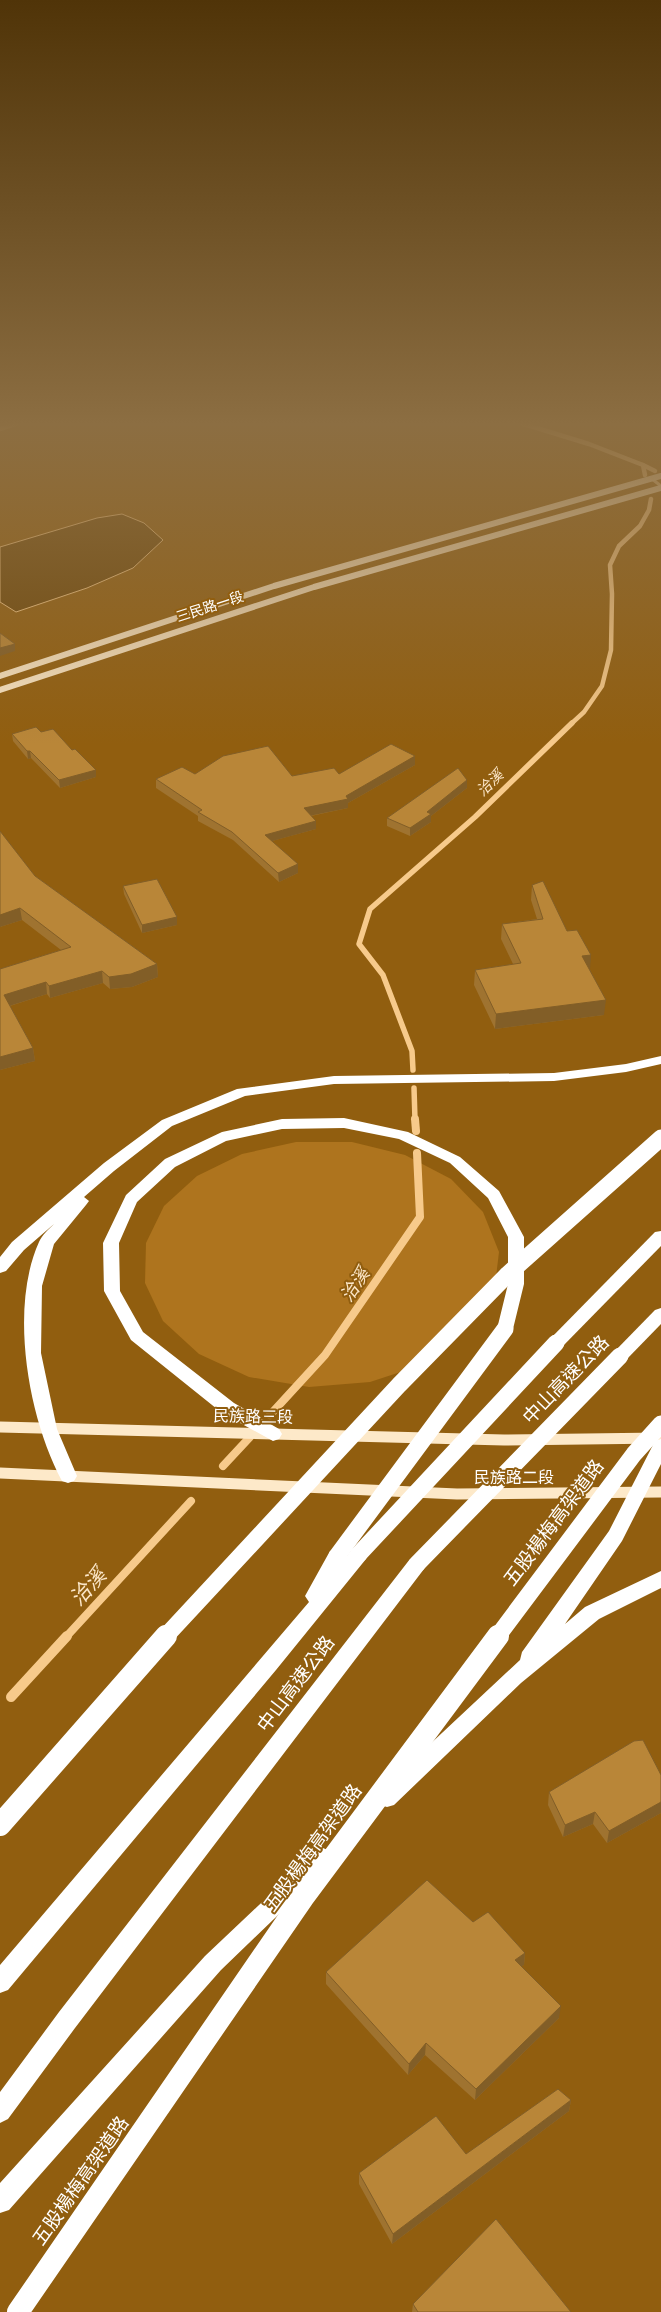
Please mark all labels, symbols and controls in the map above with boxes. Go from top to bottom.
street label: 三民路一段 [174,587,246,627]
water label: 洽溪 [472,764,509,801]
water label: 洽溪 [335,1261,377,1307]
street label: 中山高速公路 [517,1330,615,1430]
street label: 民族路三段 [213,1405,293,1429]
street label: 五股楊梅高架道路 [498,1454,610,1592]
street label: 民族路二段 [474,1467,554,1489]
water label: 洽溪 [64,1560,114,1612]
street label: 中山高速公路 [251,1631,341,1737]
street label: 五股楊梅高架道路 [258,1779,368,1917]
street label: 五股楊梅高架道路 [27,2111,135,2251]

